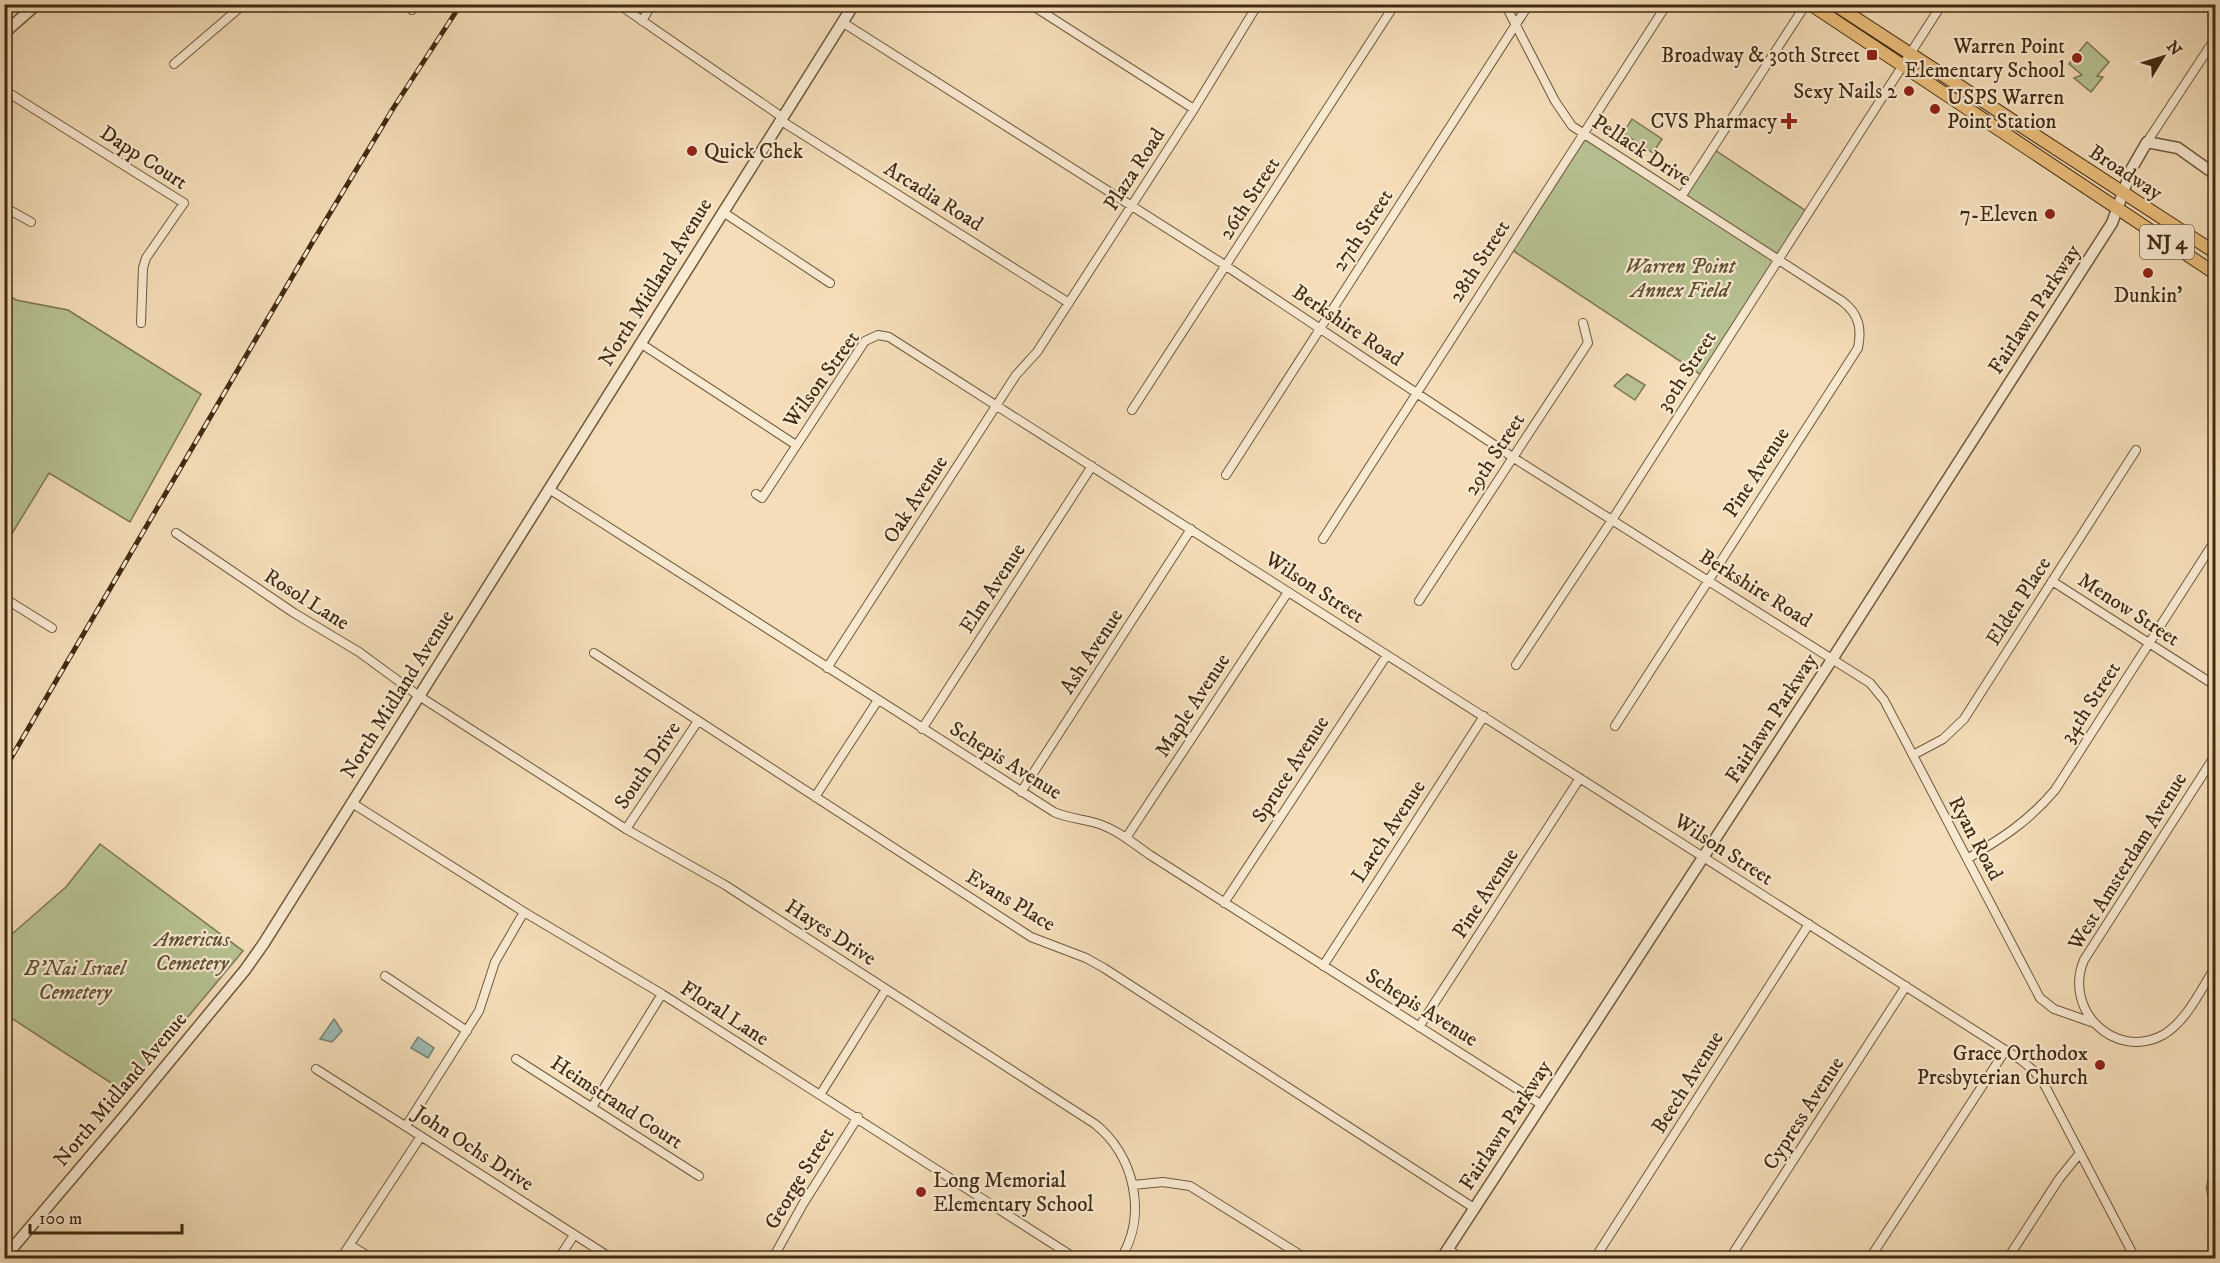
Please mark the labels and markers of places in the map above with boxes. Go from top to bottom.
place label: Warren Point Elementary School [1904,34,2066,84]
place label: Broadway & 30th Street [1661,43,1860,69]
marker: Broadway & 30th Street [1865,48,1879,62]
marker: Warren Point Elementary School [2070,51,2084,65]
place label: Sexy Nails 2 [1793,79,1898,105]
marker: Sexy Nails 2 [1902,84,1916,98]
place label: USPS Warren Point Station [1947,85,2064,135]
marker: USPS Warren Point Station [1928,102,1942,116]
place label: CVS Pharmacy [1651,109,1778,135]
marker: CVS Pharmacy [1782,114,1796,128]
place label: Quick Chek [704,139,804,165]
marker: Quick Chek [685,144,699,158]
place label: 7-Eleven [1960,202,2038,228]
marker: 7-Eleven [2043,207,2057,221]
marker: Dunkin' [2141,266,2155,280]
place label: Dunkin' [2114,283,2182,309]
place label: Grace Orthodox Presbyterian Church [1917,1041,2088,1091]
marker: Grace Orthodox Presbyterian Church [2093,1058,2107,1072]
place label: Long Memorial Elementary School [933,1168,1094,1218]
marker: Long Memorial Elementary School [914,1185,928,1199]

